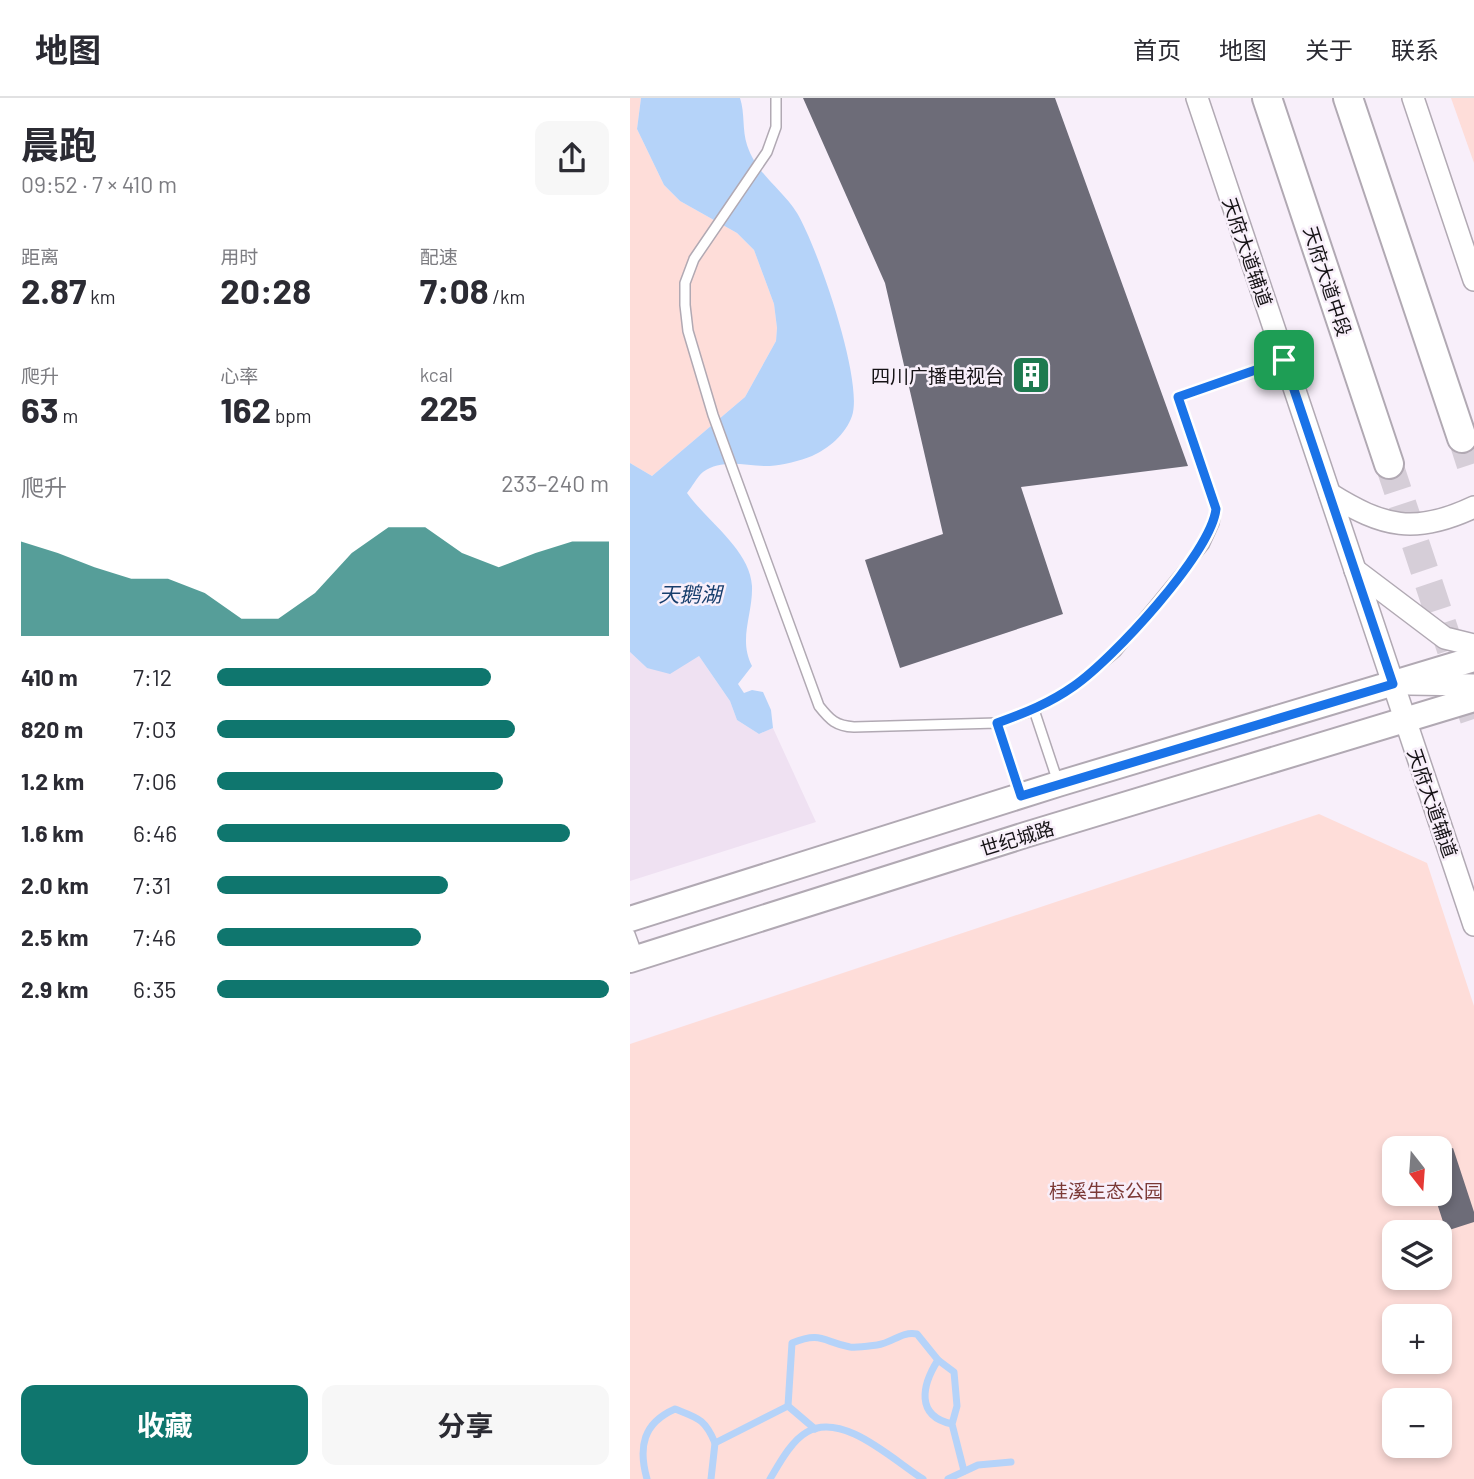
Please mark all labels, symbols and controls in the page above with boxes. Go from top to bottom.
text: 地图 [35,29,101,69]
text: 首页 [1133,35,1181,64]
text: 地图 [1219,35,1267,64]
text: 关于 [1305,35,1353,64]
text: 联系 [1391,35,1439,64]
text: 晨跑 [21,121,97,167]
button: share [535,121,609,195]
text: 09:52 · 7 × 410 m [21,170,177,198]
street label: 天府大道辅道 [1219,194,1277,310]
street label: 天府大道中段 [1299,223,1357,339]
text: 距离 [21,245,59,268]
text: 用时 [220,245,258,268]
text: 配速 [420,245,458,268]
text: 2.87 [21,269,86,311]
text: 20:28 [220,269,311,311]
text: 7:08 [420,269,489,311]
text: km [86,285,115,308]
text: /km [489,285,525,308]
pin [1254,330,1314,390]
icon: arrive [1265,341,1303,379]
building icon: 四川广播电视台 [1010,354,1052,396]
text: kcal [420,363,453,386]
text: 爬升 [21,364,59,387]
text: 心率 [220,364,258,387]
place label: 四川广播电视台 [871,364,1004,387]
text: 225 [420,386,478,428]
text: 63 [21,388,59,430]
text: 162 [220,388,271,430]
text: m [59,404,78,427]
text: bpm [271,404,312,427]
text: 233–240 m [501,469,609,497]
text: 爬升 [21,473,67,501]
water label: 天鹅湖 [659,581,724,606]
text: 410 m [21,663,78,691]
text: 7:12 [133,663,172,691]
text: 820 m [21,715,83,743]
text: 7:03 [133,715,177,743]
street label: 天府大道辅道 [1404,745,1462,861]
text: 1.2 km [21,767,84,795]
text: 7:06 [133,767,177,795]
street label: 世纪城路 [977,816,1057,860]
text: 1.6 km [21,819,84,847]
text: 6:46 [133,819,177,847]
text: 2.0 km [21,871,89,899]
text: 7:31 [133,871,171,899]
text: 2.5 km [21,923,89,951]
text: 7:46 [133,923,176,951]
text: 2.9 km [21,975,88,1003]
text: 6:35 [133,975,176,1003]
north arrow [1382,1136,1452,1206]
map controls [1382,1136,1452,1458]
park label: 桂溪生态公园 [1049,1179,1163,1202]
button: layers [1382,1220,1452,1290]
button: + [1382,1304,1452,1374]
button: 收藏 [21,1385,308,1465]
button: 分享 [322,1385,609,1465]
button: − [1382,1388,1452,1458]

